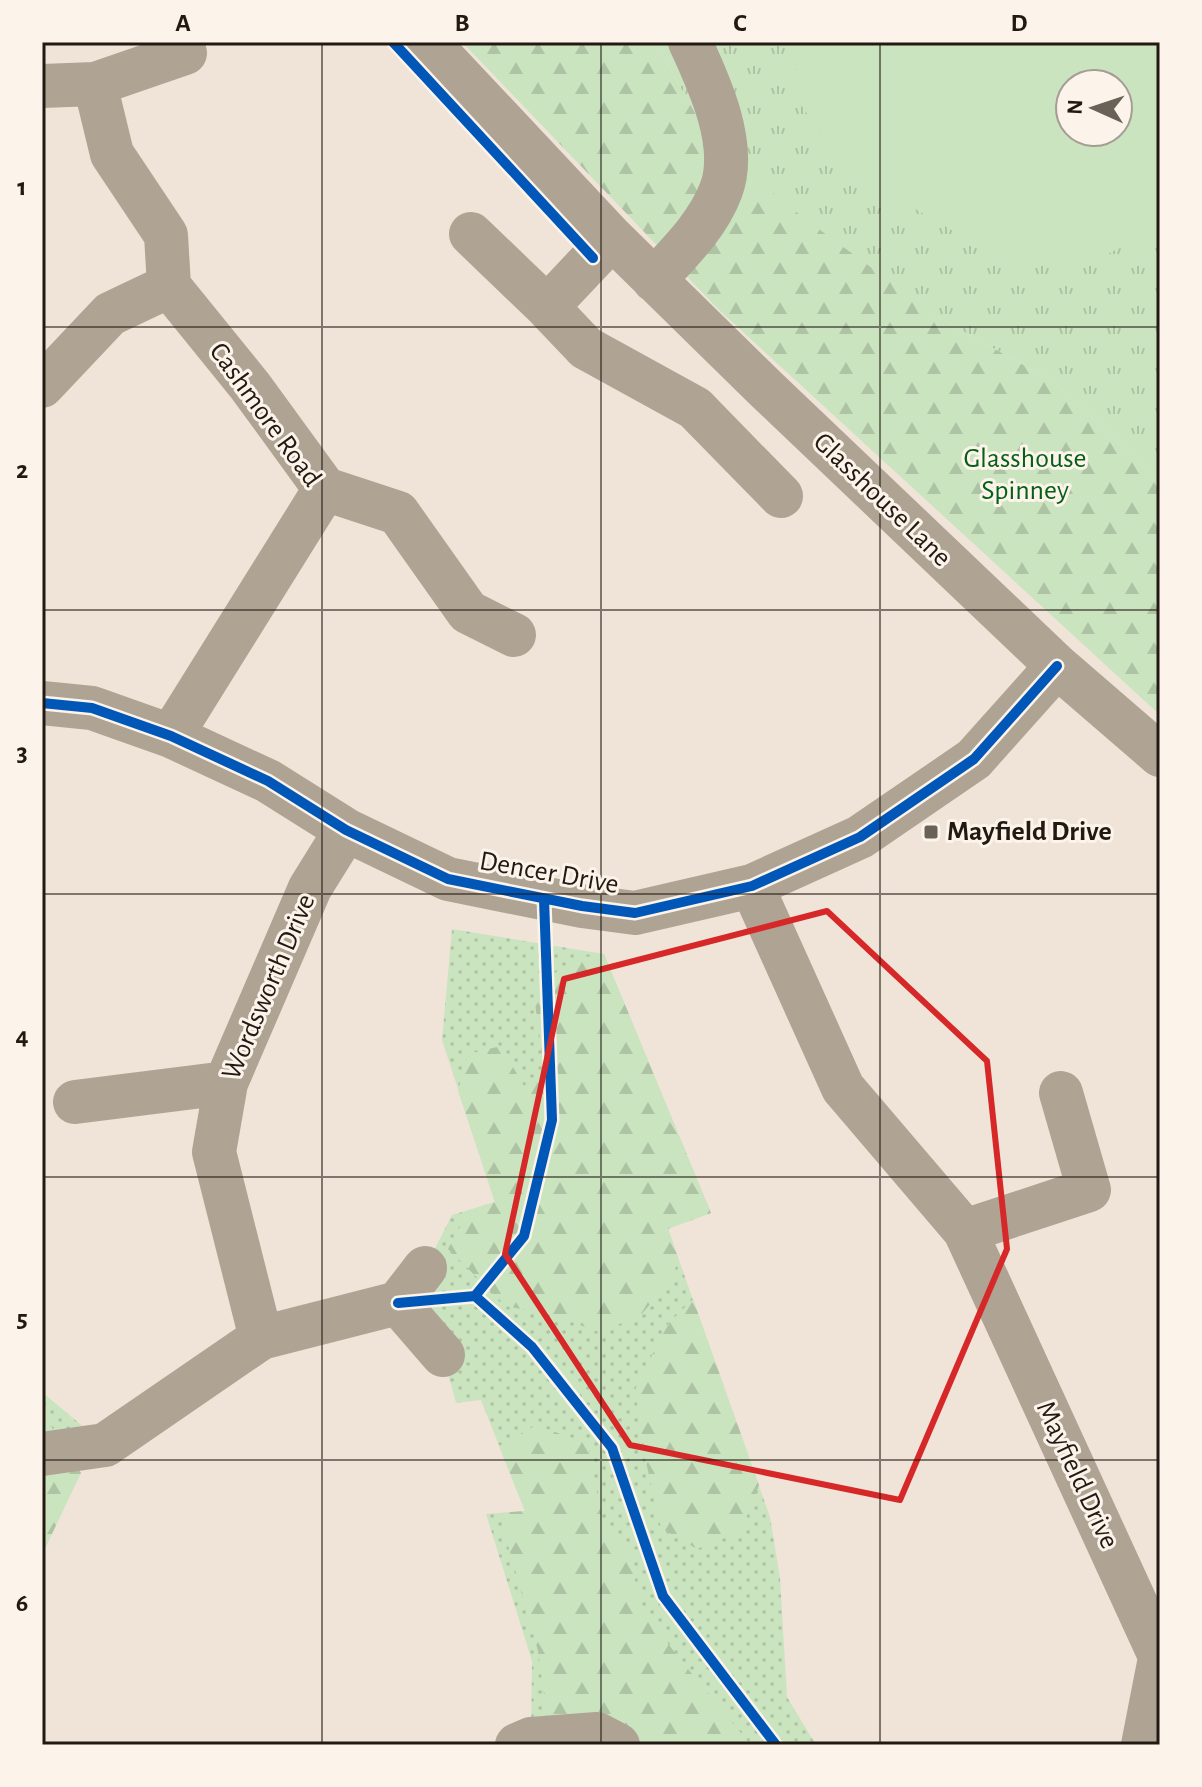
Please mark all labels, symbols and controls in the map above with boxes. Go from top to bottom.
text: A [175,10,191,36]
text: B [454,10,470,36]
text: C [733,10,747,36]
text: D [1010,10,1028,36]
north arrow [1054,68,1134,148]
text: N [1064,99,1086,115]
text: 1 [17,174,27,200]
street label: Cashmore Road [204,338,326,492]
street label: Glasshouse Lane [808,428,956,572]
park label: Glasshouse Spinney [964,445,1086,505]
text: 2 [16,457,28,483]
text: 3 [16,740,28,766]
place label: Mayfield Drive [947,818,1112,846]
marker: Mayfield Drive [922,823,940,841]
street label: Dencer Drive [477,847,621,899]
street label: Wordsworth Drive [217,890,321,1084]
text: 4 [15,1023,29,1049]
text: 5 [16,1306,28,1332]
street label: Mayfield Drive [1031,1397,1123,1553]
text: 6 [16,1590,28,1616]

